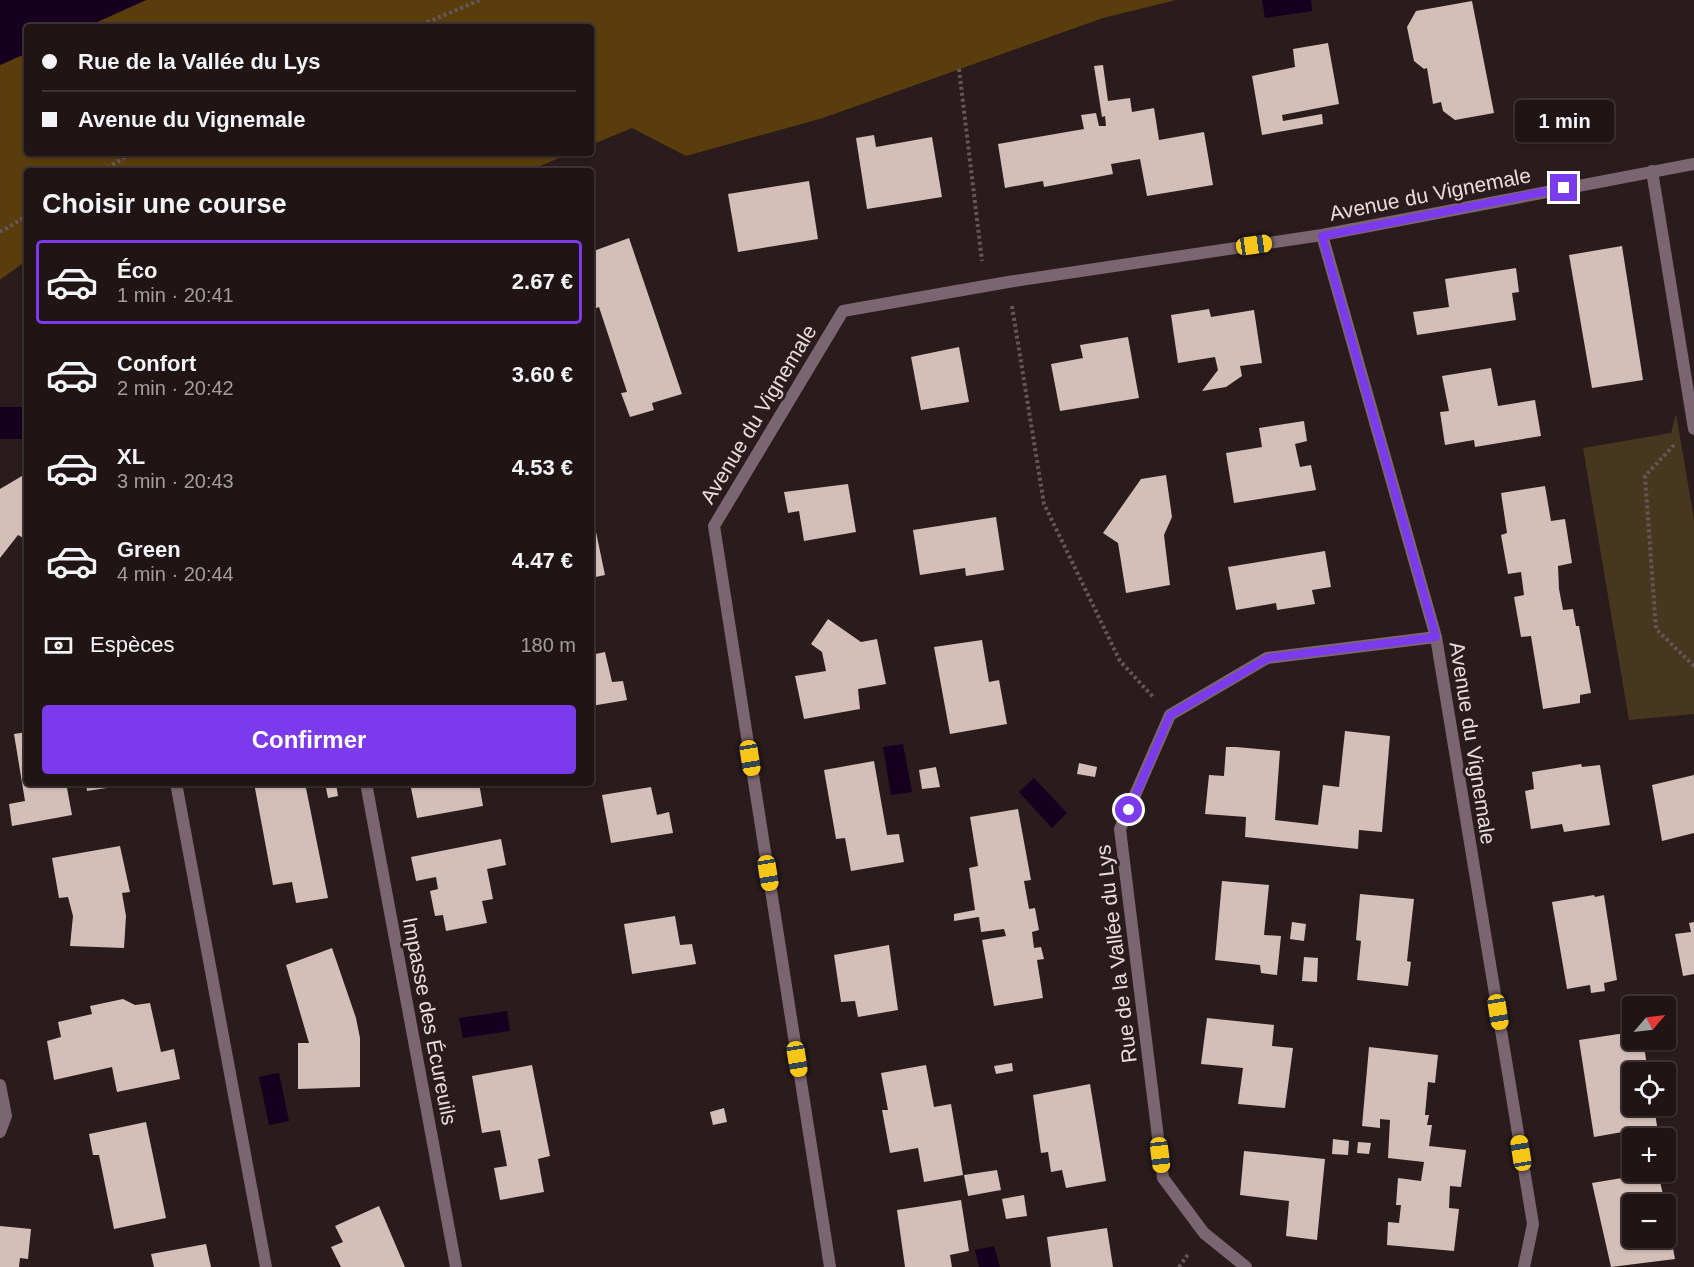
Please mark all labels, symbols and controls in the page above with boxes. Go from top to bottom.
text: Rue de la Vallée du Lys [78,49,321,74]
callout: 1 min [1514,101,1614,143]
text: Avenue du Vignemale [78,107,305,132]
text: 1 min [1538,110,1591,132]
street label: Avenue du Vignemale [1327,163,1533,225]
route end [1550,174,1577,201]
text: Choisir une course [42,189,287,219]
car [1235,234,1273,256]
icon: car [45,255,99,309]
text: Éco [117,258,157,283]
text: 2.67 € [512,269,573,294]
text: 1 min · 20:41 [117,284,234,306]
street label: Avenue du Vignemale [695,320,821,508]
icon: car [45,348,99,402]
text: Confort [117,351,196,376]
text: 3.60 € [512,362,573,387]
text: 2 min · 20:42 [117,377,234,399]
icon: car [45,441,99,495]
text: XL [117,444,145,469]
text: 4.53 € [512,455,573,480]
text: 3 min · 20:43 [117,470,234,492]
icon: car [45,534,99,588]
text: Green [117,537,181,562]
text: 4.47 € [512,548,573,573]
text: 4 min · 20:44 [117,563,234,585]
icon: cash [42,629,75,662]
text: Espèces [90,632,174,657]
text: 180 m [520,634,576,656]
street label: Avenue du Vignemale [1446,640,1500,846]
button: Confirmer [42,705,576,774]
car [738,739,762,777]
route start [1115,796,1142,823]
street label: Rue de la Vallée du Lys [1091,844,1141,1064]
car [756,854,780,892]
street label: Impasse des Écureuils [399,915,461,1127]
car [1486,993,1510,1031]
north arrow [1622,996,1676,1050]
map controls [1622,996,1676,1248]
car [785,1040,809,1078]
button: locate [1622,1062,1676,1116]
button: + [1622,1128,1676,1182]
car [1509,1134,1533,1172]
car [1149,1136,1171,1174]
button: − [1622,1194,1676,1248]

